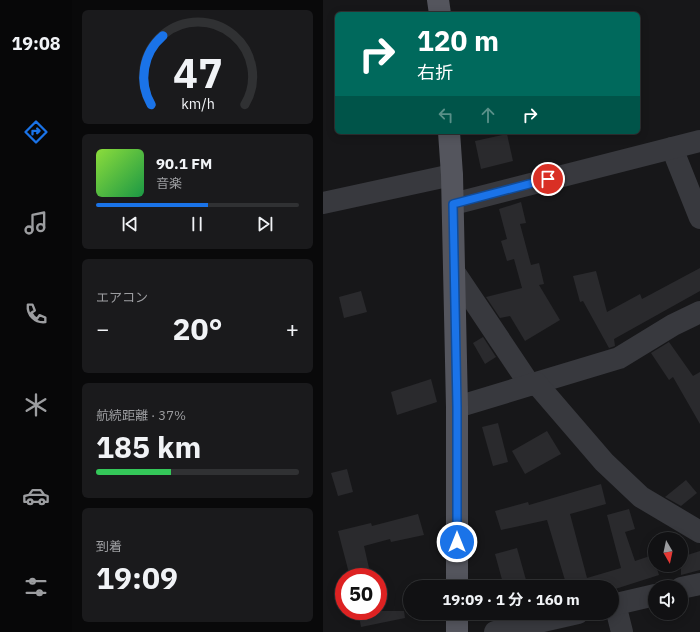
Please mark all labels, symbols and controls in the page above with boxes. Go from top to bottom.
text: 120 m [417,22,499,59]
icon: right [351,28,403,80]
text: 19:08 [11,32,61,55]
text: 47 [173,45,222,99]
text: 右折 [417,61,453,84]
text: km/h [181,94,214,113]
icon: left [435,104,457,126]
icon: ahead [477,104,499,126]
icon: right [519,104,541,126]
icon: directions [22,118,50,146]
text: 90.1 FM [156,154,212,173]
pin [531,162,565,196]
icon: arrive [537,168,559,190]
text: 音楽 [156,175,182,192]
icon: music [22,209,50,237]
icon: previous [119,213,141,235]
icon: pause [186,213,208,235]
icon: next [254,213,276,235]
text: エアコン [96,289,148,306]
icon: phone [22,300,50,328]
text: 20° [172,309,223,348]
text: − [96,314,109,343]
text: + [286,314,299,343]
icon: climate [22,391,50,419]
text: 航続距離 · 37% [96,407,186,424]
text: 185 km [96,427,201,466]
icon: car [22,482,50,510]
position arrow [436,521,478,563]
north arrow [648,532,688,572]
map controls [648,532,688,620]
text: 到着 [96,538,122,555]
text: 19:09 [96,558,178,597]
speed limit sign: 50 [335,568,387,620]
icon: filters [22,573,50,601]
button: sound [648,580,688,620]
text: 19:09 · 1 分 · 160 m [442,590,580,609]

